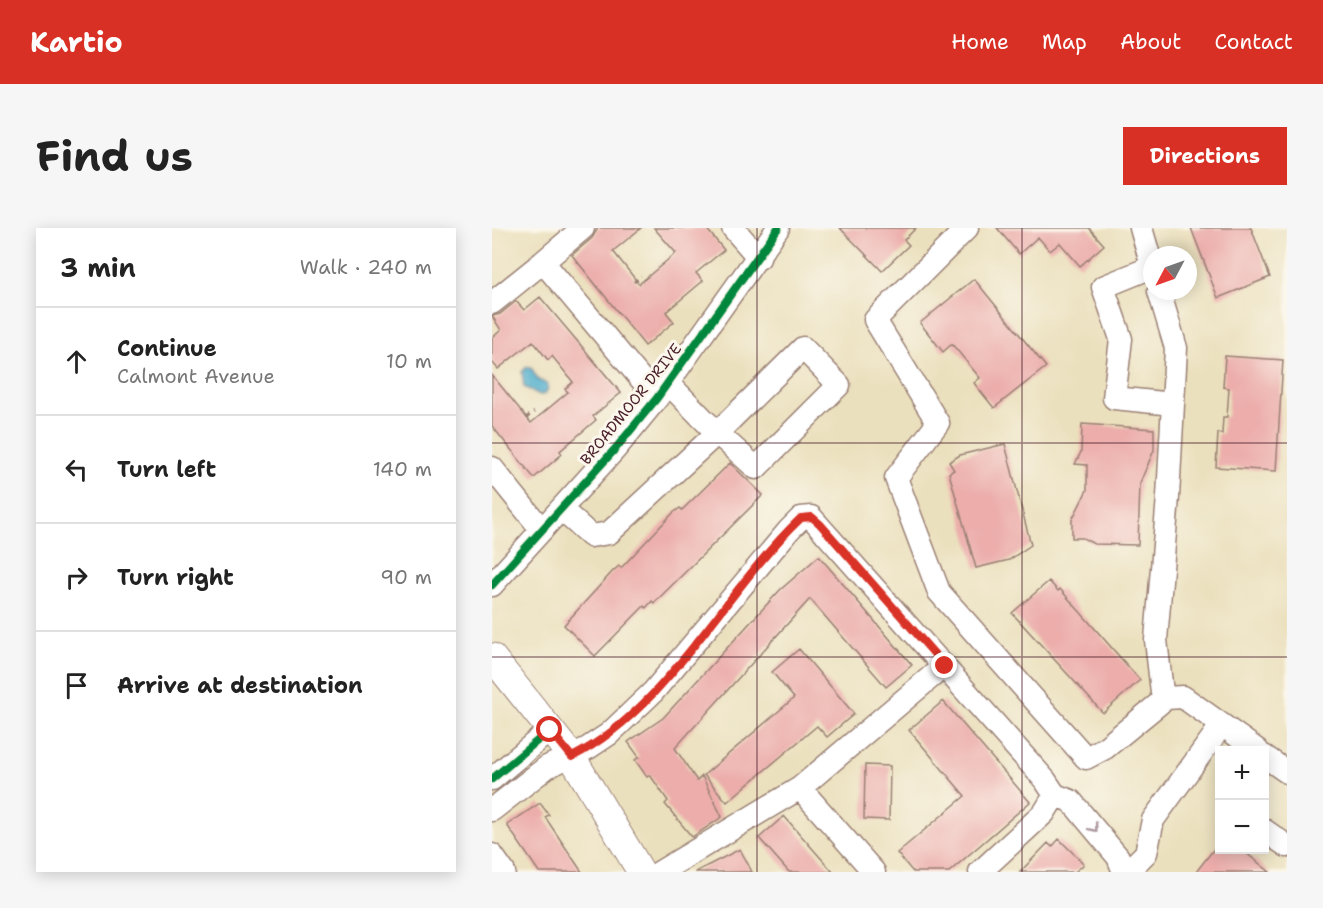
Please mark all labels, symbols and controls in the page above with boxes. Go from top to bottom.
text: Kartio [30,23,123,61]
text: Home [951,28,1009,56]
text: Map [1042,28,1087,56]
text: About [1120,28,1181,56]
text: Contact [1214,28,1293,56]
button: Directions [1123,127,1287,185]
text: Find us [36,128,193,184]
north arrow [1143,246,1197,300]
text: 3 min [60,250,136,285]
text: Walk · 240 m [300,254,432,280]
text: Continue [117,334,217,363]
street label: BROADMOOR DRIVE [576,339,686,469]
icon: ahead [60,345,93,378]
text: 10 m [386,348,432,374]
text: Calmont Avenue [117,363,275,389]
icon: left [60,453,93,486]
text: Turn left [117,455,216,484]
text: 140 m [373,456,432,482]
icon: right [60,561,93,594]
text: Turn right [117,563,234,592]
text: 90 m [380,564,432,590]
route end [931,652,957,678]
icon: arrive [60,669,93,702]
text: Arrive at destination [117,671,363,700]
route start [536,716,562,742]
map controls [1215,746,1269,854]
button: + [1215,746,1269,800]
button: − [1215,800,1269,854]
one-way arrow [1087,821,1098,832]

